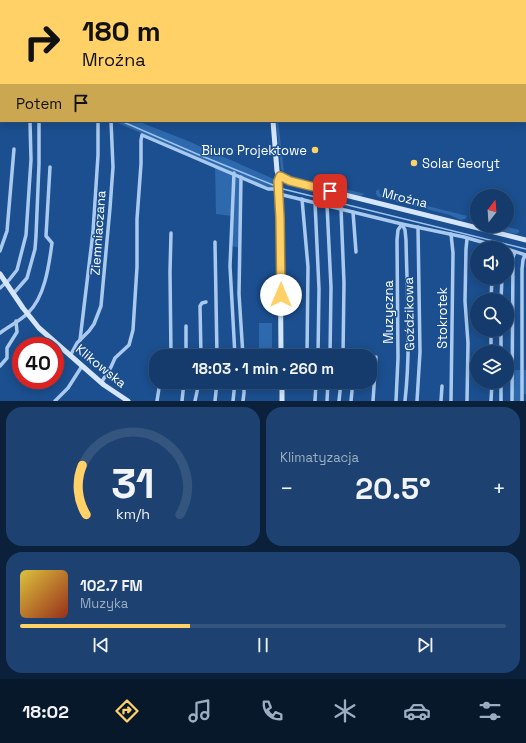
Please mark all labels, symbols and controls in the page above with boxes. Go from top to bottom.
text: 180 m [82,13,161,49]
icon: right [16,16,68,68]
text: Mroźna [82,48,146,71]
icon: arrive [70,92,92,114]
text: Potem [16,94,62,113]
place label: Biuro Projektowe [201,142,307,159]
marker: Biuro Projektowe [310,145,320,155]
place label: Solar Georyt [422,155,500,172]
marker: Solar Georyt [409,158,419,168]
pin [313,174,347,208]
icon: arrive [319,180,341,202]
street label: Mroźna [381,184,430,212]
street label: Ziemniaczana [87,189,109,276]
north arrow [470,189,514,233]
map controls [470,189,514,389]
button: sound [470,241,514,285]
position arrow [260,274,302,316]
street label: Goździkowa [400,277,418,351]
street label: Muzyczna [380,280,397,344]
street label: Stokrotek [434,287,451,349]
button: search [470,293,514,337]
speed limit sign: 40 [12,337,64,389]
street label: Klikowska [72,340,130,392]
button: layers [470,345,514,389]
text: 18:03 · 1 min · 260 m [192,359,334,378]
text: Klimatyzacja [280,449,359,466]
text: 31 [111,456,155,509]
text: 20.5° [355,469,431,508]
text: − [280,474,294,502]
text: + [492,474,506,502]
text: km/h [116,504,150,522]
text: 102.7 FM [80,576,143,595]
text: Muzyka [80,595,128,612]
icon: previous [90,634,112,656]
icon: pause [252,634,274,656]
icon: next [414,634,436,656]
icon: directions [113,697,141,725]
icon: music [186,697,214,725]
icon: phone [258,697,286,725]
icon: climate [331,697,359,725]
icon: car [403,697,431,725]
icon: filters [476,697,504,725]
text: 18:02 [22,700,69,723]

